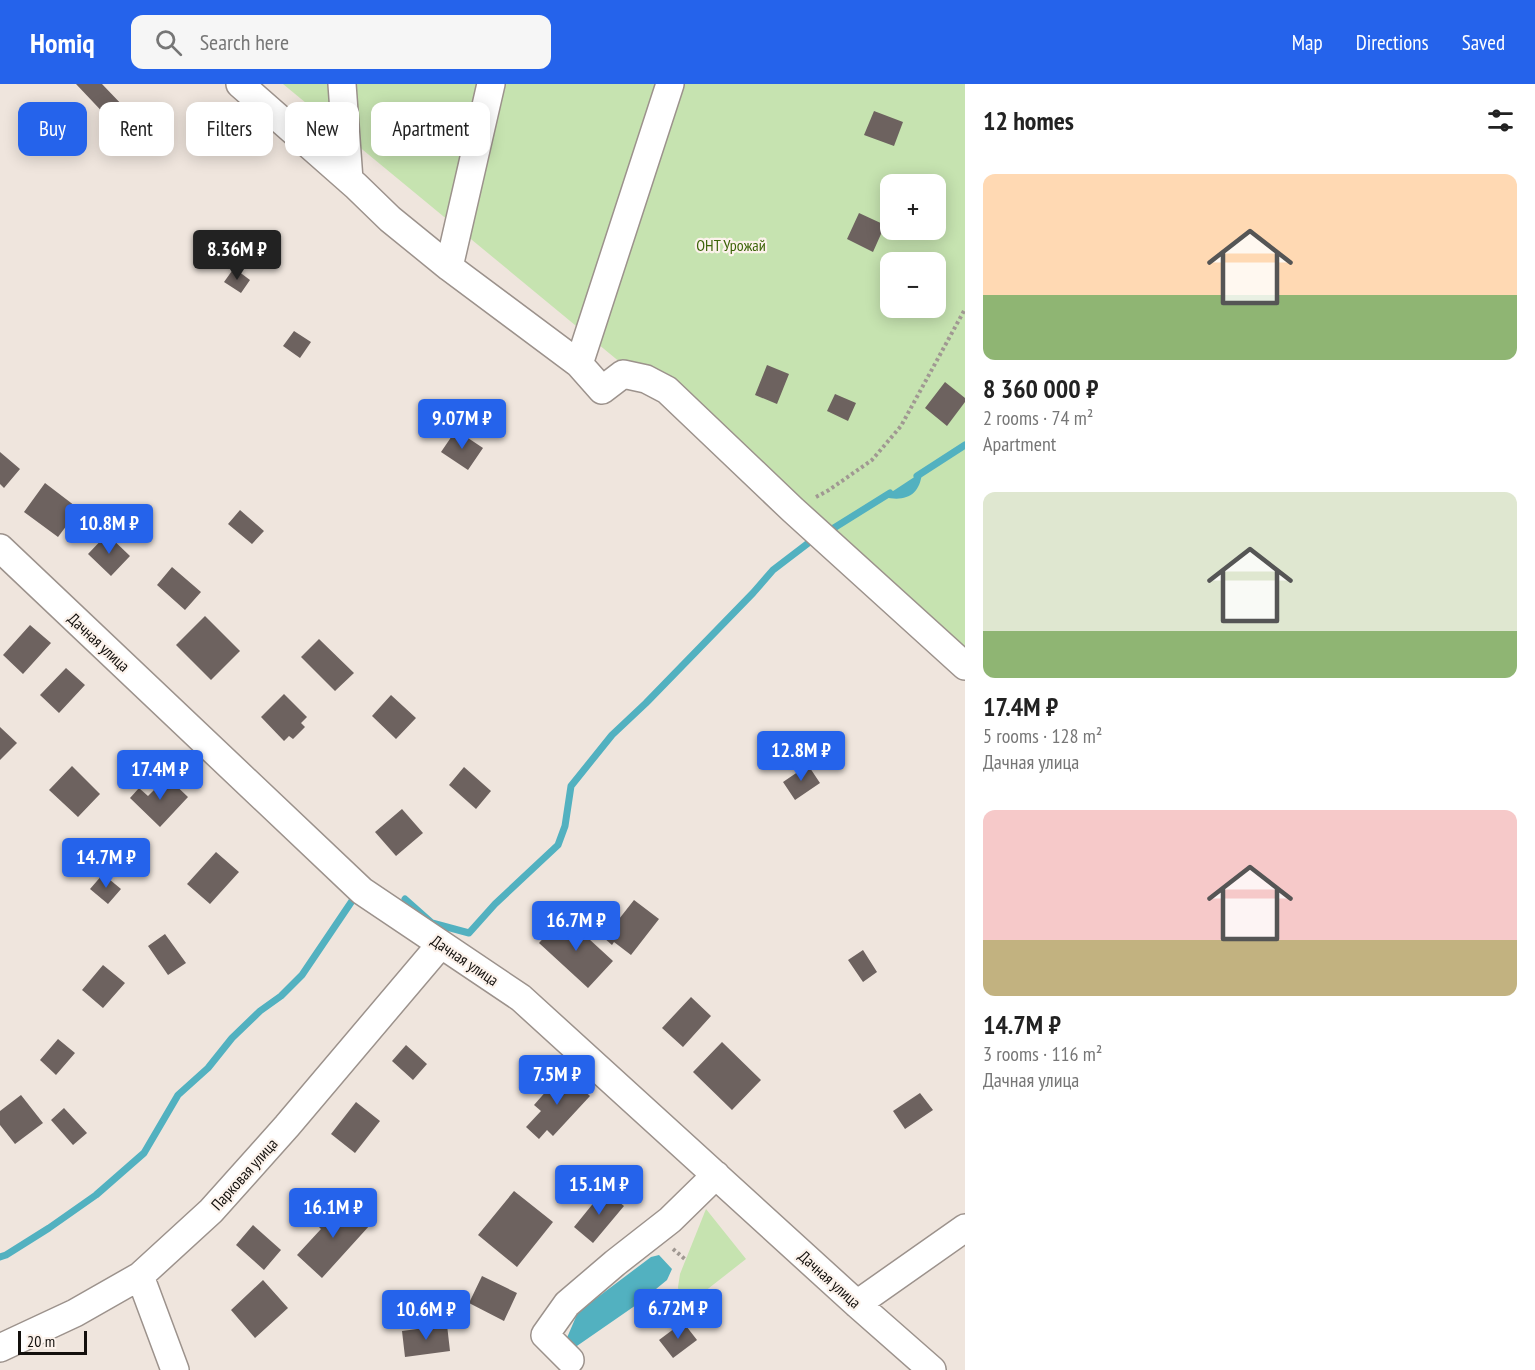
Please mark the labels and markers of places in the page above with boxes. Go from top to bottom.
pin: 8.36M ₽ [182,230,292,281]
pin: 9.07M ₽ [407,399,517,450]
pin: 10.8M ₽ [54,504,164,555]
pin: 12.8M ₽ [746,731,856,782]
pin: 17.4M ₽ [105,750,215,801]
pin: 14.7M ₽ [51,838,161,889]
pin: 16.7M ₽ [521,901,631,952]
pin: 7.5M ₽ [508,1055,606,1106]
pin: 15.1M ₽ [544,1165,654,1216]
pin: 16.1M ₽ [278,1188,388,1239]
pin: 6.72M ₽ [623,1289,733,1340]
pin: 10.6M ₽ [371,1290,481,1341]

